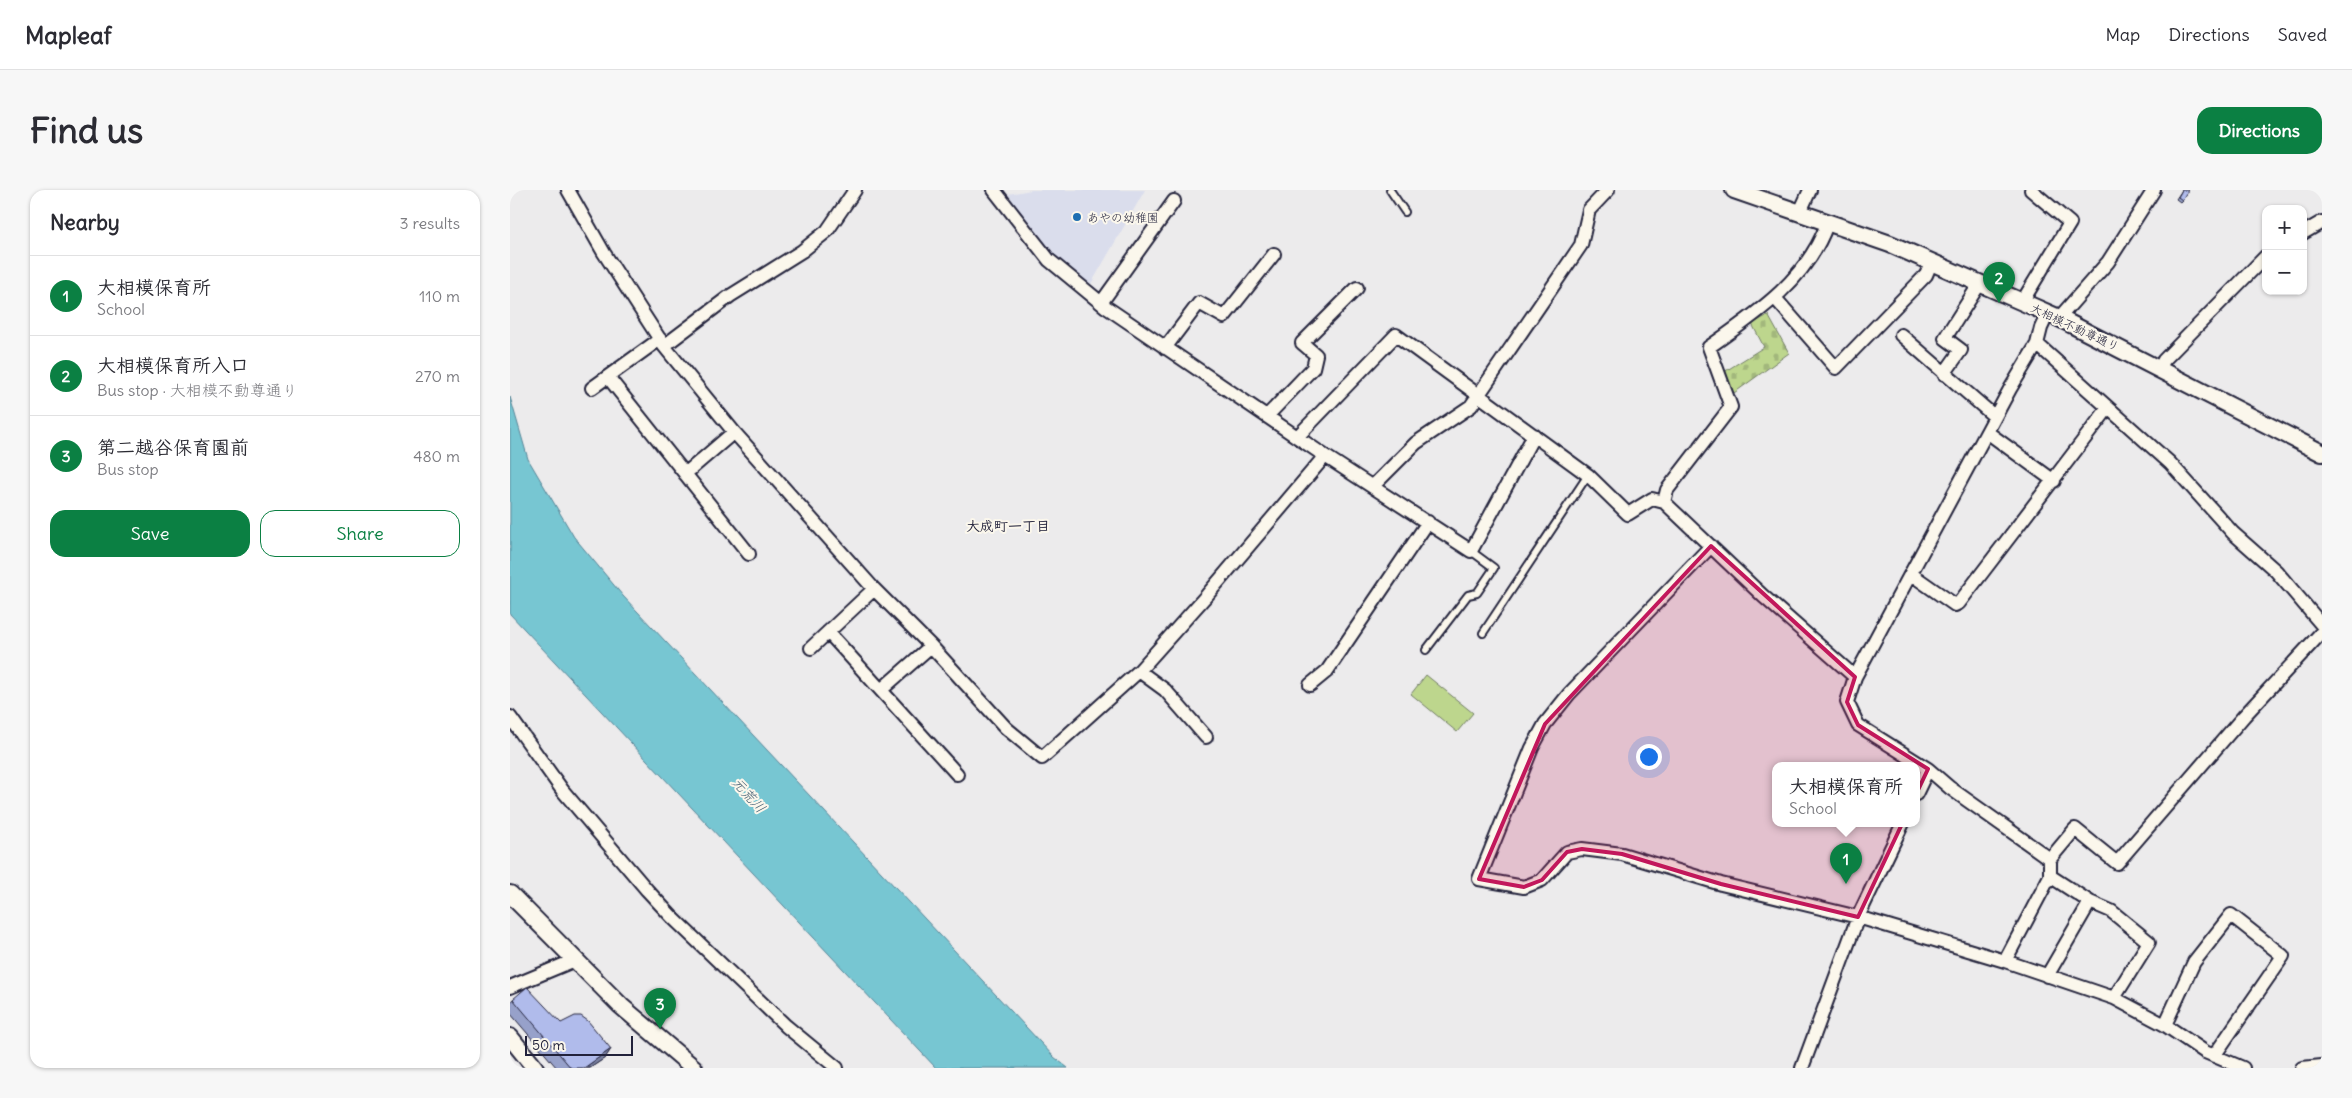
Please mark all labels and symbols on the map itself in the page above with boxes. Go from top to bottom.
place label: あやの幼稚園 [1087,210,1159,225]
marker: あやの幼稚園 [1071,211,1083,223]
pin: 2 [1983,262,2015,303]
street label: 大相模不動尊通り [2028,300,2122,354]
district label: 大成町一丁目 [966,517,1050,535]
your location [1636,744,1662,770]
water label: 元荒川 [728,773,770,817]
pin: 1 [1830,843,1862,884]
pin: 3 [644,988,676,1029]
scale bar [525,1033,632,1056]

